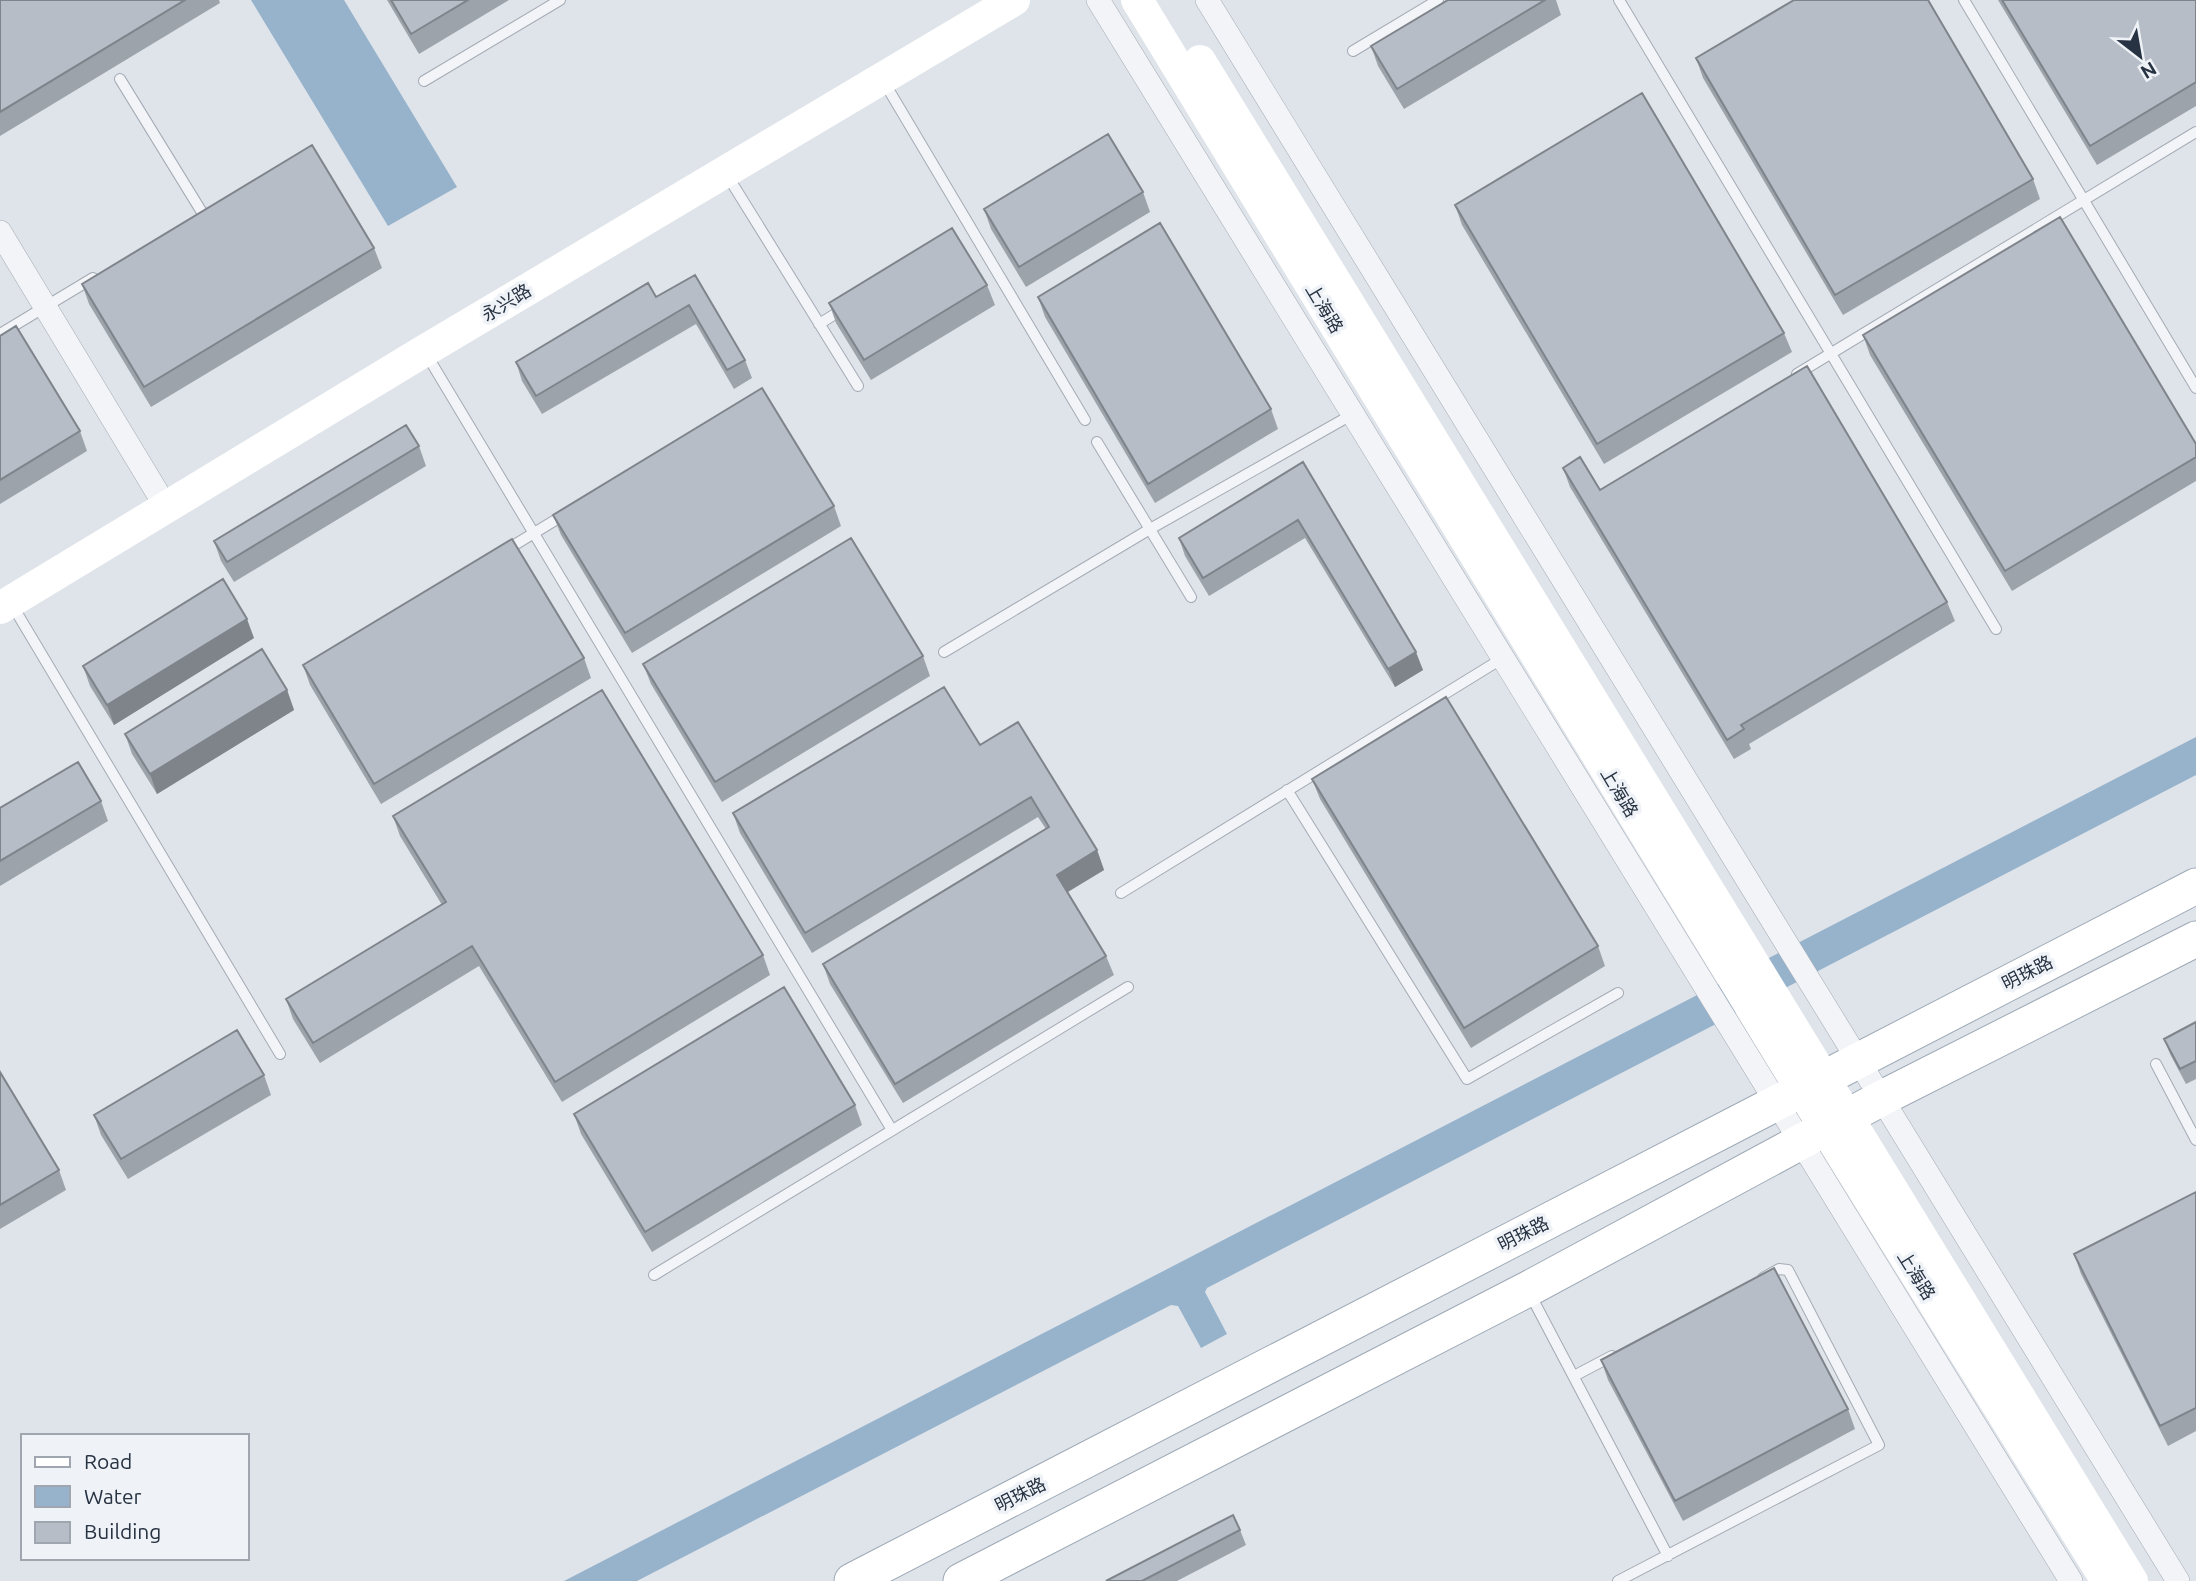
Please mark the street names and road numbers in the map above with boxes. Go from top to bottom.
street label: 永兴路 [478,280,534,324]
street label: 上海路 [1303,280,1347,336]
street label: 上海路 [1598,764,1642,820]
street label: 明珠路 [1998,951,2056,993]
street label: 明珠路 [1494,1212,1552,1254]
street label: 上海路 [1894,1247,1940,1303]
street label: 明珠路 [991,1473,1049,1515]

